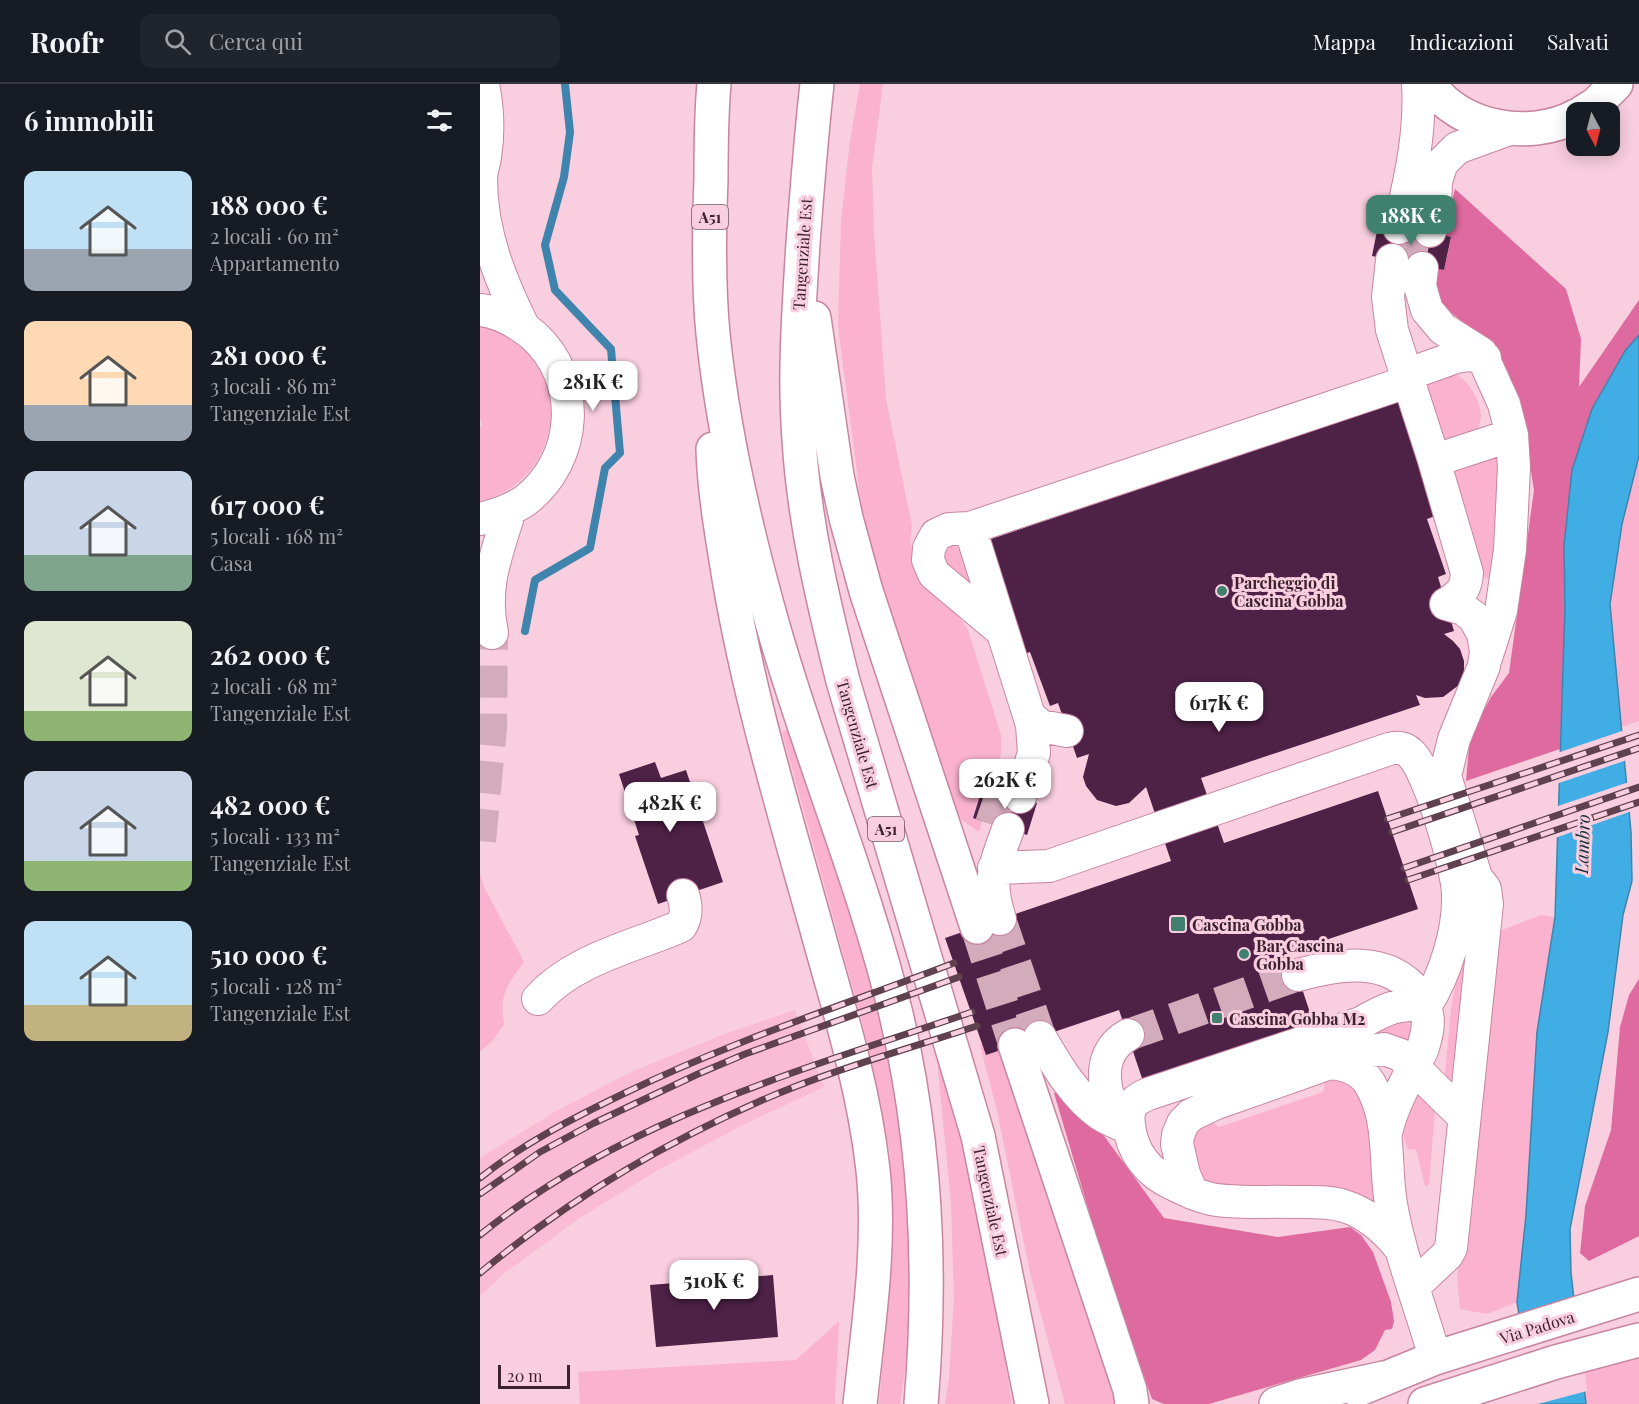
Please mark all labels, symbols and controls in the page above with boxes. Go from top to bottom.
search box [140,14,560,68]
text: Roofr [30,23,104,60]
icon: search [161,25,194,58]
text: Cerca qui [209,26,303,56]
text: Mappa [1312,27,1376,55]
text: Indicazioni [1409,27,1514,55]
text: Salvati [1547,27,1609,55]
north arrow [1566,102,1620,156]
map controls [1566,102,1620,156]
text: 6 immobili [24,103,154,138]
icon: filters [423,104,456,137]
text: 188 000 € [210,187,328,222]
icon: home [72,195,144,267]
pin: 188K € [1362,195,1460,246]
street label: Tangenziale Est [788,197,816,311]
text: 188K € [1380,201,1442,228]
road number: A51 [692,205,728,229]
text: 2 locali · 60 m² [210,222,339,249]
text: Appartamento [210,249,340,276]
text: 281 000 € [210,337,327,372]
icon: home [72,345,144,417]
pin: 281K € [544,361,642,412]
text: 281K € [563,367,623,394]
text: 3 locali · 86 m² [210,372,337,399]
text: Tangenziale Est [210,399,350,426]
text: 617 000 € [210,487,325,522]
icon: home [72,495,144,567]
text: 5 locali · 168 m² [210,522,343,549]
text: Casa [210,549,253,576]
place label: Parcheggio di Cascina Gobba [1234,572,1344,611]
marker: Parcheggio di Cascina Gobba [1215,584,1229,598]
text: 262 000 € [210,637,331,672]
icon: home [72,645,144,717]
text: 2 locali · 68 m² [210,672,337,699]
street label: Tangenziale Est [832,677,884,791]
pin: 617K € [1170,682,1268,733]
text: 617K € [1189,688,1249,715]
text: Tangenziale Est [210,699,350,726]
pin: 262K € [956,759,1054,810]
text: 262K € [973,765,1037,792]
pin: 482K € [621,782,719,833]
text: 482 000 € [210,787,331,822]
text: 482K € [638,788,702,815]
icon: home [72,795,144,867]
water label: Lambro [1569,814,1595,875]
road number: A51 [868,817,904,841]
text: 5 locali · 133 m² [210,822,340,849]
text: Tangenziale Est [210,849,350,876]
place label: Cascina Gobba [1192,914,1302,935]
marker: Cascina Gobba [1169,915,1187,933]
place label: Bar Cascina Gobba [1256,935,1345,974]
text: 510 000 € [210,937,328,972]
icon: home [72,945,144,1017]
marker: Bar Cascina Gobba [1237,947,1251,961]
text: 5 locali · 128 m² [210,972,342,999]
text: Tangenziale Est [210,999,350,1026]
place label: Cascina Gobba M2 [1229,1008,1365,1029]
marker: Cascina Gobba M2 [1210,1011,1224,1025]
street label: Tangenziale Est [969,1144,1013,1258]
pin: 510K € [665,1260,763,1311]
text: 510K € [683,1266,745,1293]
street label: Via Padova [1496,1306,1577,1349]
scale bar [498,1362,570,1390]
text: 20 m [507,1365,542,1386]

